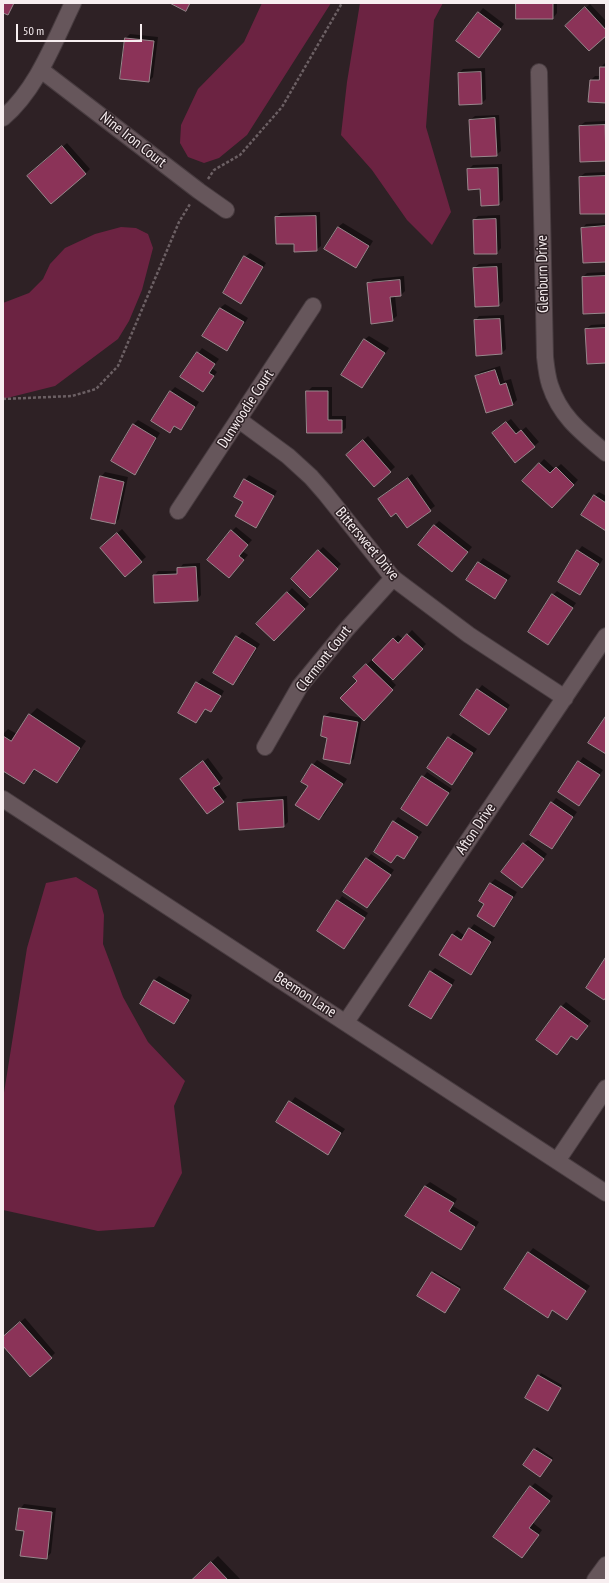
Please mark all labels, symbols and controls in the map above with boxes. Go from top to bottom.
scale bar [18,16,144,42]
text: 50 m [23,23,44,38]
street label: Nine Iron Court [96,109,170,171]
street label: Glenburn Drive [533,235,553,313]
street label: Dunwoodie Court [214,366,278,452]
street label: Bittersweet Drive [331,504,403,584]
street label: Clermont Court [293,622,355,696]
street label: Afton Drive [452,800,500,858]
street label: Beemon Lane [271,968,339,1022]

